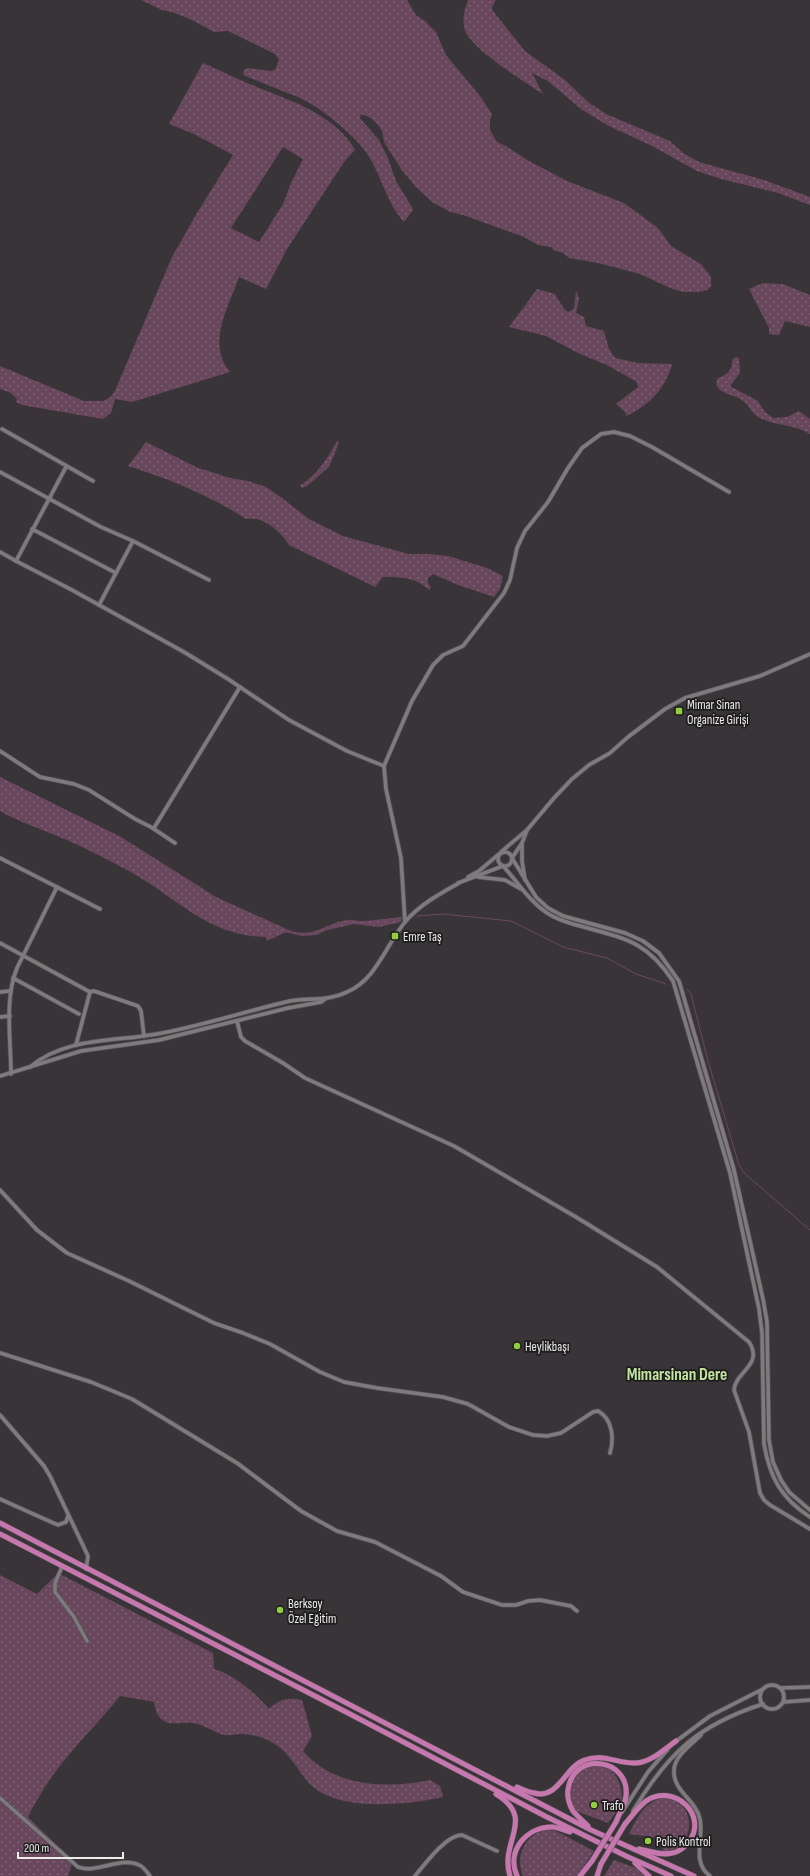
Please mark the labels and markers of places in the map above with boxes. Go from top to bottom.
place label: Mimar Sinan Organize Girişi [687,697,749,728]
marker: Mimar Sinan Organize Girişi [674,706,684,716]
place label: Emre Taş [403,929,442,945]
marker: Emre Taş [390,931,400,941]
place label: Heylikbaşı [525,1339,569,1355]
marker: Heylikbaşı [512,1341,522,1351]
place label: Berksoy Özel Eğitim [288,1596,336,1627]
marker: Berksoy Özel Eğitim [275,1605,285,1615]
place label: Trafo [602,1798,624,1814]
marker: Trafo [589,1800,599,1810]
place label: Polis Kontrol [656,1834,711,1850]
marker: Polis Kontrol [643,1836,653,1846]

